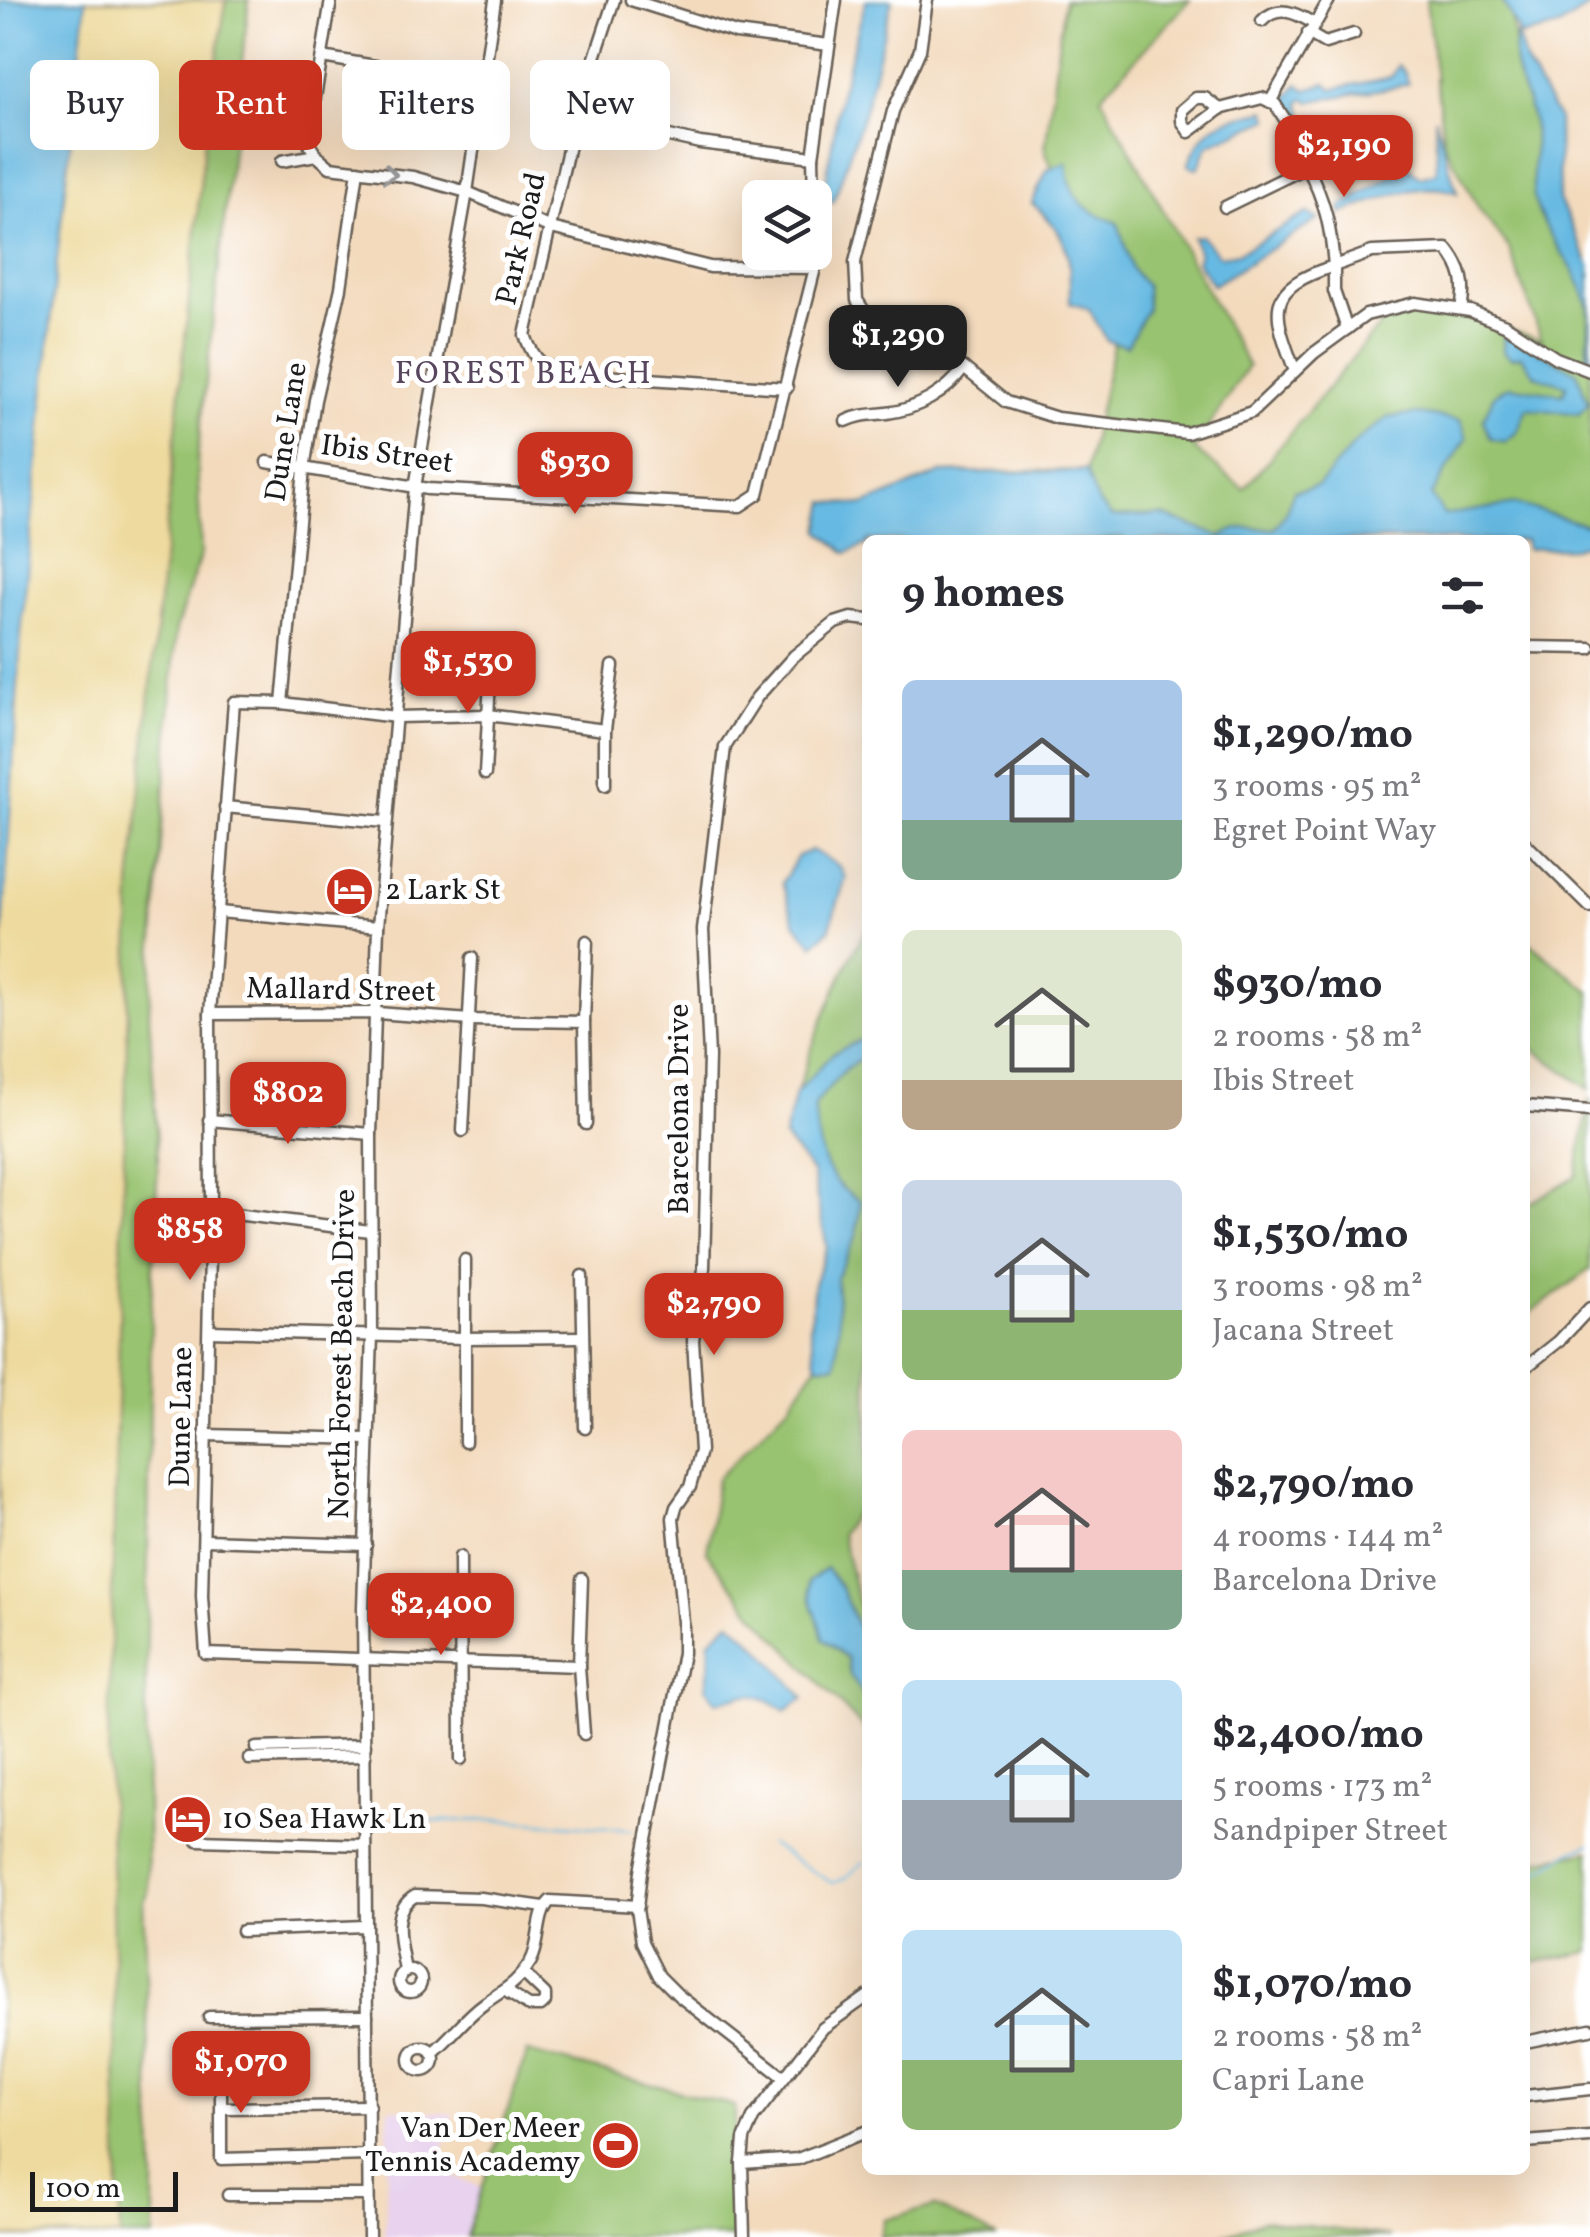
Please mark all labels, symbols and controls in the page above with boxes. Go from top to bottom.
chip: Buy [30,60,159,150]
chip: Rent [179,60,322,150]
chip: Filters [342,60,510,150]
chip: New [530,60,670,150]
pin: $2,190 [1263,115,1425,200]
text: $2,190 [1297,125,1391,169]
one-way arrow [383,163,399,184]
street label: Park Road [486,168,558,310]
map controls [742,180,832,270]
button: layers [742,180,832,270]
pin: $1,290 [817,305,979,390]
text: $1,290 [851,315,945,359]
district label: FOREST BEACH [395,353,653,397]
street label: Dune Lane [255,359,319,505]
street label: Ibis Street [318,425,456,485]
pin: $930 [516,432,634,517]
text: $930 [540,442,610,486]
text: 9 homes [902,566,1065,625]
icon: filters [1435,568,1490,623]
pin: $1,530 [387,631,549,716]
text: $1,530 [423,641,513,685]
text: $1,290/mo [1212,707,1413,766]
icon: home [982,720,1102,840]
text: 3 rooms · 95 m² [1212,766,1422,810]
text: Egret Point Way [1212,810,1436,854]
hotel icon: 2 Lark St [324,865,376,917]
place label: 2 Lark St [385,870,501,912]
text: $930/mo [1212,957,1382,1016]
street label: Mallard Street [246,968,436,1014]
icon: home [982,970,1102,1090]
street label: Barcelona Drive [659,1004,701,1214]
text: 2 rooms · 58 m² [1212,1016,1422,1060]
text: Ibis Street [1212,1060,1354,1104]
pin: $802 [229,1062,347,1147]
text: $802 [252,1072,324,1116]
street label: North Forest Beach Drive [319,1189,367,1519]
pin: $858 [131,1198,249,1283]
text: $1,530/mo [1212,1207,1408,1266]
text: $858 [156,1208,224,1252]
icon: home [982,1220,1102,1340]
text: 3 rooms · 98 m² [1212,1266,1423,1310]
pin: $2,790 [633,1273,795,1358]
text: $2,790 [666,1283,762,1327]
text: Jacana Street [1212,1310,1394,1354]
street label: Dune Lane [160,1346,204,1488]
text: $2,790/mo [1212,1457,1414,1516]
icon: home [982,1470,1102,1590]
text: 4 rooms · 144 m² [1212,1516,1443,1560]
text: Barcelona Drive [1212,1560,1437,1604]
pin: $2,400 [360,1573,522,1658]
text: $2,400 [390,1583,492,1627]
text: $2,400/mo [1212,1707,1424,1766]
icon: home [982,1720,1102,1840]
text: 5 rooms · 173 m² [1212,1766,1432,1810]
hotel icon: 10 Sea Hawk Ln [161,1794,213,1846]
place label: 10 Sea Hawk Ln [222,1799,426,1841]
text: Sandpiper Street [1212,1810,1448,1854]
text: $1,070/mo [1212,1957,1412,2016]
icon: home [982,1970,1102,2090]
text: 2 rooms · 58 m² [1212,2016,1422,2060]
pin: $1,070 [160,2031,322,2116]
text: $1,070 [194,2041,288,2085]
text: Capri Lane [1212,2060,1365,2104]
place label: Van Der Meer Tennis Academy [365,2108,580,2184]
sports icon: Van Der Meer Tennis Academy [589,2120,641,2172]
scale bar [30,2167,178,2212]
text: 100 m [45,2170,120,2209]

